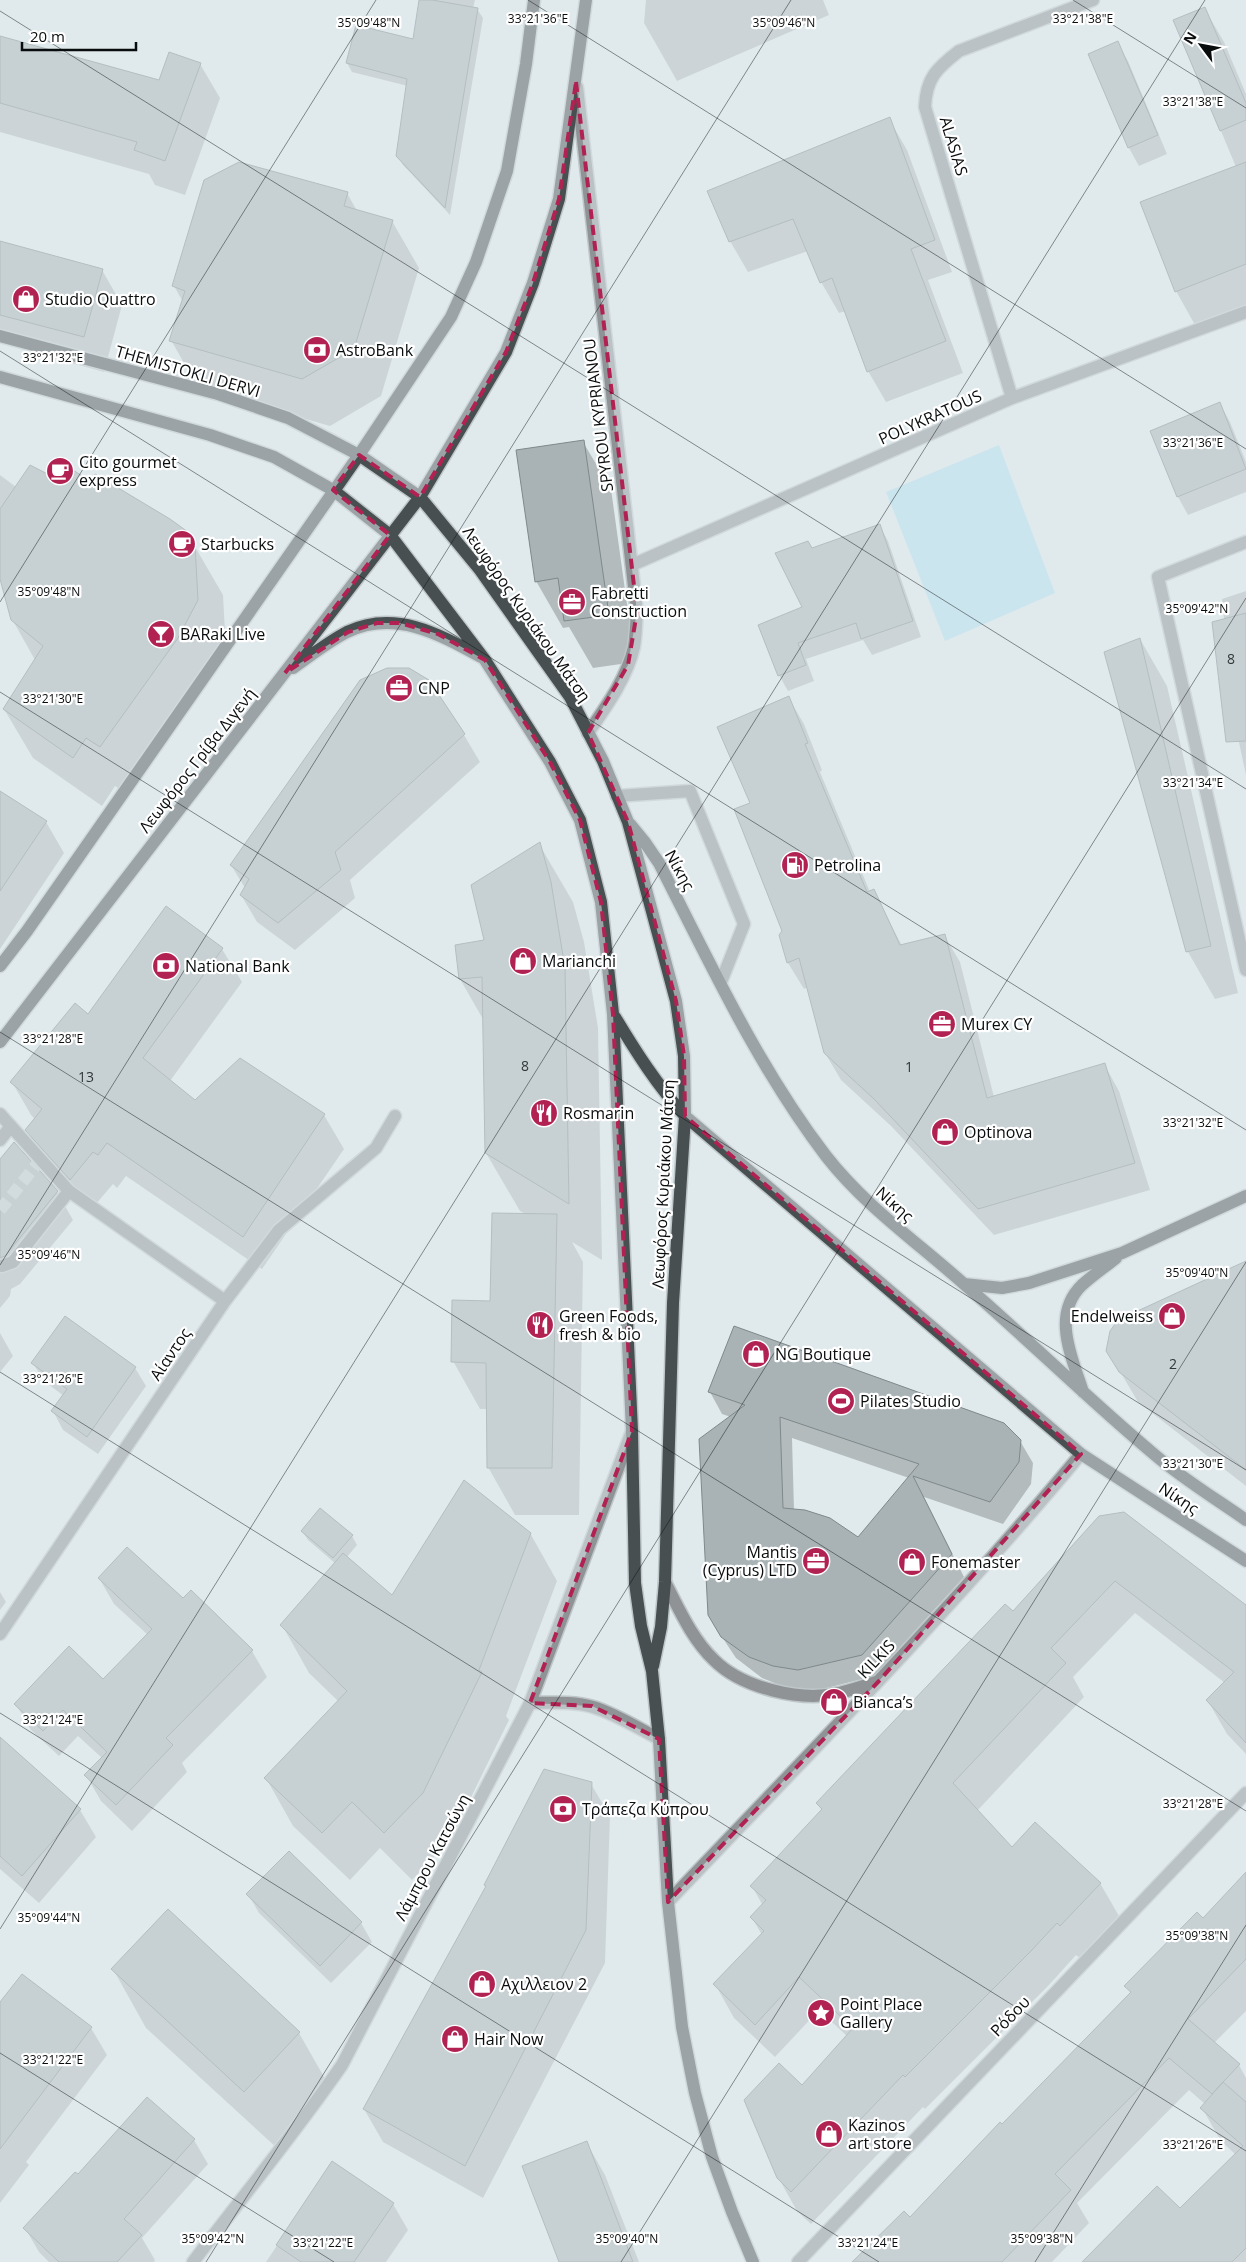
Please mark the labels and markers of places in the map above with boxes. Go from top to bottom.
shop icon: Studio Quattro [11,284,41,314]
place label: Studio Quattro [45,288,156,310]
bank icon: AstroBank [302,335,332,365]
place label: AstroBank [336,339,414,361]
place label: Cito gourmet express [79,451,177,491]
cafe icon: Cito gourmet express [45,456,75,486]
cafe icon: Starbucks [167,529,197,559]
place label: Starbucks [201,533,274,555]
place label: Fabretti Construction [591,582,687,622]
office icon: Fabretti Construction [557,587,587,617]
bar icon: BARaki Live [146,619,176,649]
place label: BARaki Live [180,623,265,645]
office icon: CNP [384,673,414,703]
place label: CNP [418,677,450,699]
fuel station icon: Petrolina [780,850,810,880]
place label: Petrolina [814,854,881,876]
shop icon: Marianchi [508,946,538,976]
place label: Marianchi [542,950,616,972]
bank icon: National Bank [151,951,181,981]
place label: National Bank [185,955,290,977]
office icon: Murex CY [927,1009,957,1039]
place label: Murex CY [961,1013,1032,1035]
restaurant icon: Rosmarin [529,1098,559,1128]
place label: Rosmarin [563,1102,634,1124]
shop icon: Optinova [930,1117,960,1147]
place label: Optinova [964,1121,1032,1143]
shop icon: Endelweiss [1157,1301,1187,1331]
place label: Green Foods, fresh & bio [559,1305,658,1345]
place label: Endelweiss [1071,1305,1153,1327]
restaurant icon: Green Foods, fresh & bio [525,1310,555,1340]
shop icon: NG Boutique [741,1339,771,1369]
place label: NG Boutique [775,1343,871,1365]
sports icon: Pilates Studio [826,1386,856,1416]
place label: Pilates Studio [860,1390,961,1412]
place label: Mantis (Cyprus) LTD [703,1541,797,1581]
office icon: Mantis (Cyprus) LTD [801,1546,831,1576]
shop icon: Fonemaster [897,1547,927,1577]
place label: Fonemaster [931,1551,1021,1573]
shop icon: Bianca’s [819,1687,849,1717]
place label: Bianca’s [853,1691,913,1713]
bank icon: Τράπεζα Κύπρου [548,1794,578,1824]
place label: Τράπεζα Κύπρου [582,1798,709,1820]
shop icon: Αχιλλειον 2 [467,1969,497,1999]
place label: Αχιλλειον 2 [501,1973,587,1995]
place label: Point Place Gallery [840,1993,922,2033]
place icon: Point Place Gallery [806,1998,836,2028]
shop icon: Hair Now [440,2024,470,2054]
place label: Hair Now [474,2028,544,2050]
place label: Kazinos art store [848,2114,912,2154]
shop icon: Kazinos art store [814,2119,844,2149]

